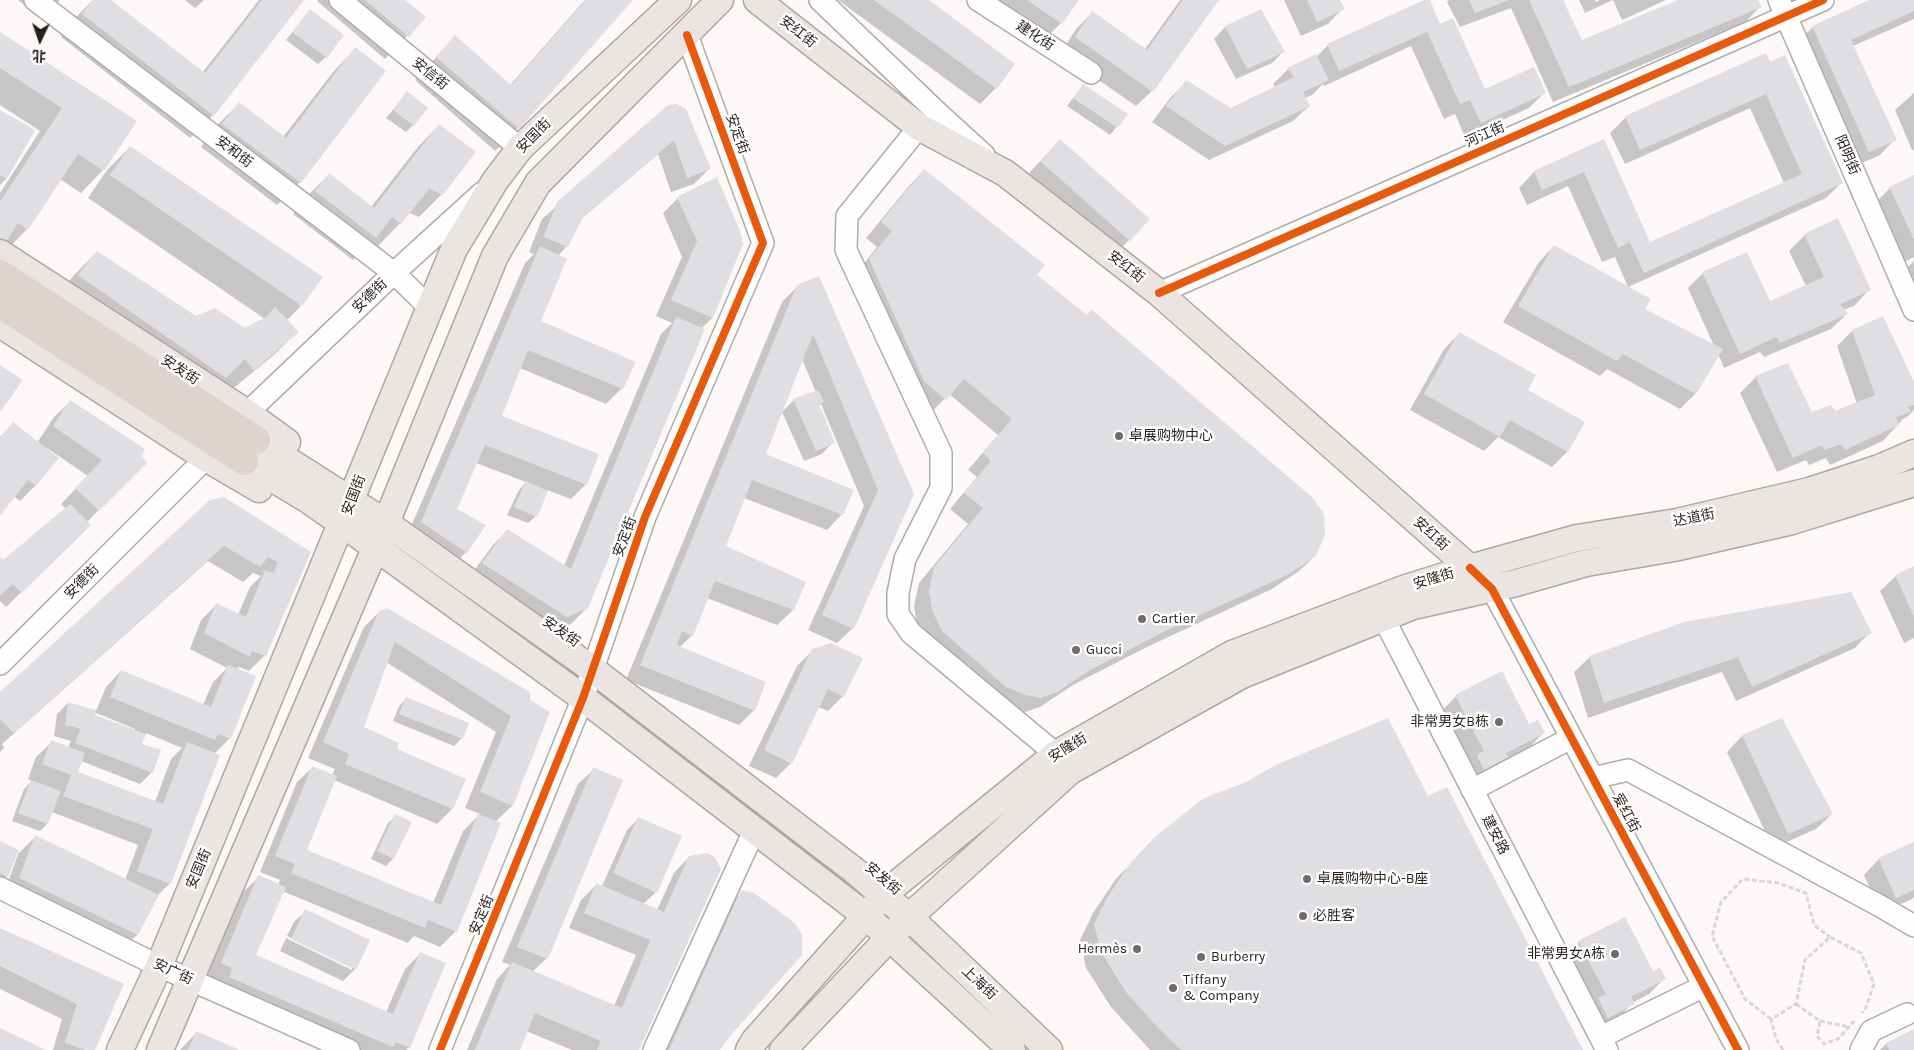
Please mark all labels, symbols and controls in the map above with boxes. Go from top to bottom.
street label: 安红街 [776,12,820,52]
north arrow [15,15,65,65]
street label: 建化街 [1013,18,1057,54]
text: 北 [32,47,47,64]
street label: 安信街 [408,54,452,94]
street label: 安定街 [722,111,752,157]
street label: 安国街 [513,115,555,157]
street label: 河江街 [1462,119,1508,151]
street label: 阳明街 [1831,132,1863,178]
street label: 安和街 [212,133,256,171]
street label: 安红街 [1104,247,1148,287]
street label: 安德街 [349,275,391,317]
street label: 安发街 [158,352,202,388]
place label: 卓展购物中心 [1129,428,1213,444]
marker: 卓展购物中心 [1113,430,1125,442]
street label: 安国街 [339,472,369,518]
street label: 达道街 [1672,505,1716,531]
street label: 安定街 [610,514,640,560]
street label: 安红街 [1410,514,1452,554]
street label: 安德街 [61,561,103,603]
street label: 安隆街 [1411,565,1457,593]
place label: Cartier [1152,611,1195,627]
street label: 安发街 [539,613,583,651]
marker: Cartier [1136,613,1148,625]
place label: Gucci [1086,642,1122,658]
marker: Gucci [1070,644,1082,656]
place label: 非常男女B栋 [1410,714,1489,730]
marker: 非常男女B栋 [1493,716,1505,728]
street label: 安隆街 [1046,730,1090,766]
street label: 爱红街 [1609,791,1643,835]
street label: 建安路 [1478,812,1512,858]
street label: 安国街 [183,846,215,892]
street label: 安发街 [862,859,904,899]
place label: 卓展购物中心-B座 [1317,871,1429,887]
marker: 卓展购物中心-B座 [1301,873,1313,885]
street label: 安定街 [466,892,498,938]
place label: 必胜客 [1313,908,1355,924]
marker: 必胜客 [1297,910,1309,922]
place label: Hermès [1078,941,1127,957]
marker: Hermès [1131,943,1143,955]
place label: 非常男女A栋 [1527,946,1605,962]
marker: 非常男女A栋 [1609,948,1621,960]
place label: Burberry [1211,949,1265,965]
marker: Burberry [1195,951,1207,963]
street label: 安广街 [150,956,196,988]
street label: 上海街 [958,963,1000,1003]
place label: Tiffany & Company [1183,972,1259,1004]
marker: Tiffany & Company [1167,982,1179,994]

